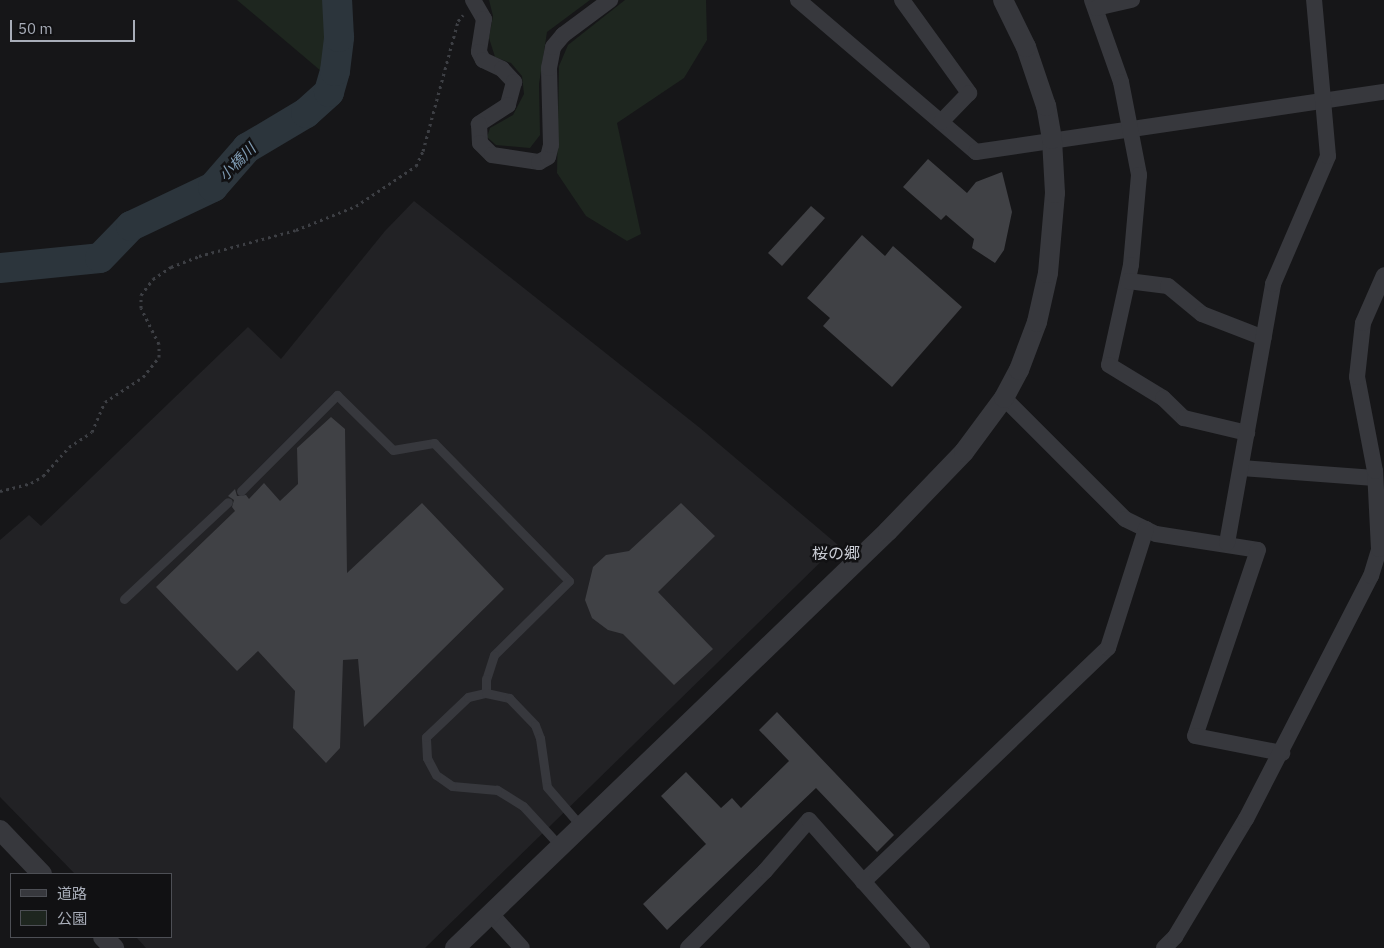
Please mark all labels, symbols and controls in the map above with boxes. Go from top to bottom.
scale bar [12,10,138,42]
text: 50 m [18,19,53,38]
water label: 小橋川 [215,140,259,184]
district label: 桜の郷 [812,543,860,563]
legend [10,873,172,938]
text: 道路 [57,884,87,903]
text: 公園 [57,909,87,928]

